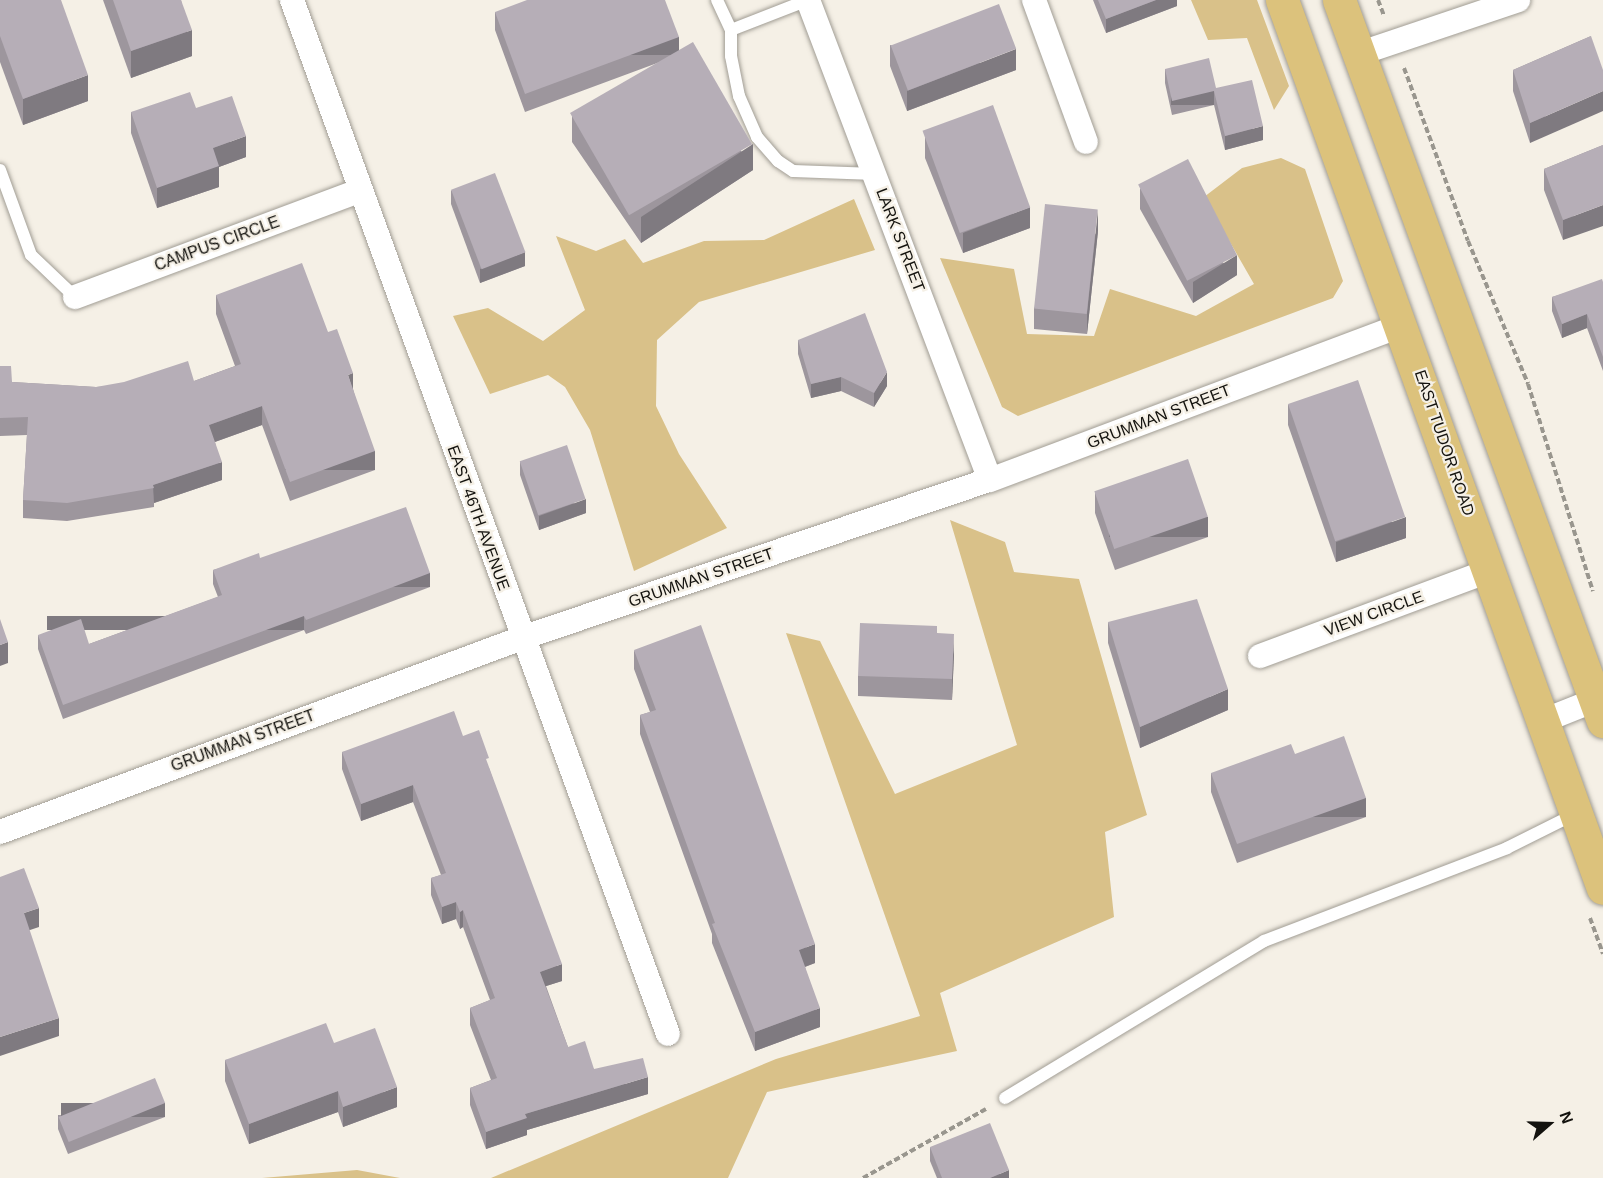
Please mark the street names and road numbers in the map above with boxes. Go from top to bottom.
street label: LARK STREET [871,186,929,294]
street label: CAMPUS CIRCLE [152,212,282,276]
street label: EAST TUDOR ROAD [1410,367,1478,519]
street label: GRUMMAN STREET [1085,381,1233,453]
street label: EAST 46TH AVENUE [443,442,513,594]
street label: GRUMMAN STREET [626,544,776,612]
street label: VIEW CIRCLE [1322,587,1426,641]
street label: GRUMMAN STREET [168,706,318,776]

